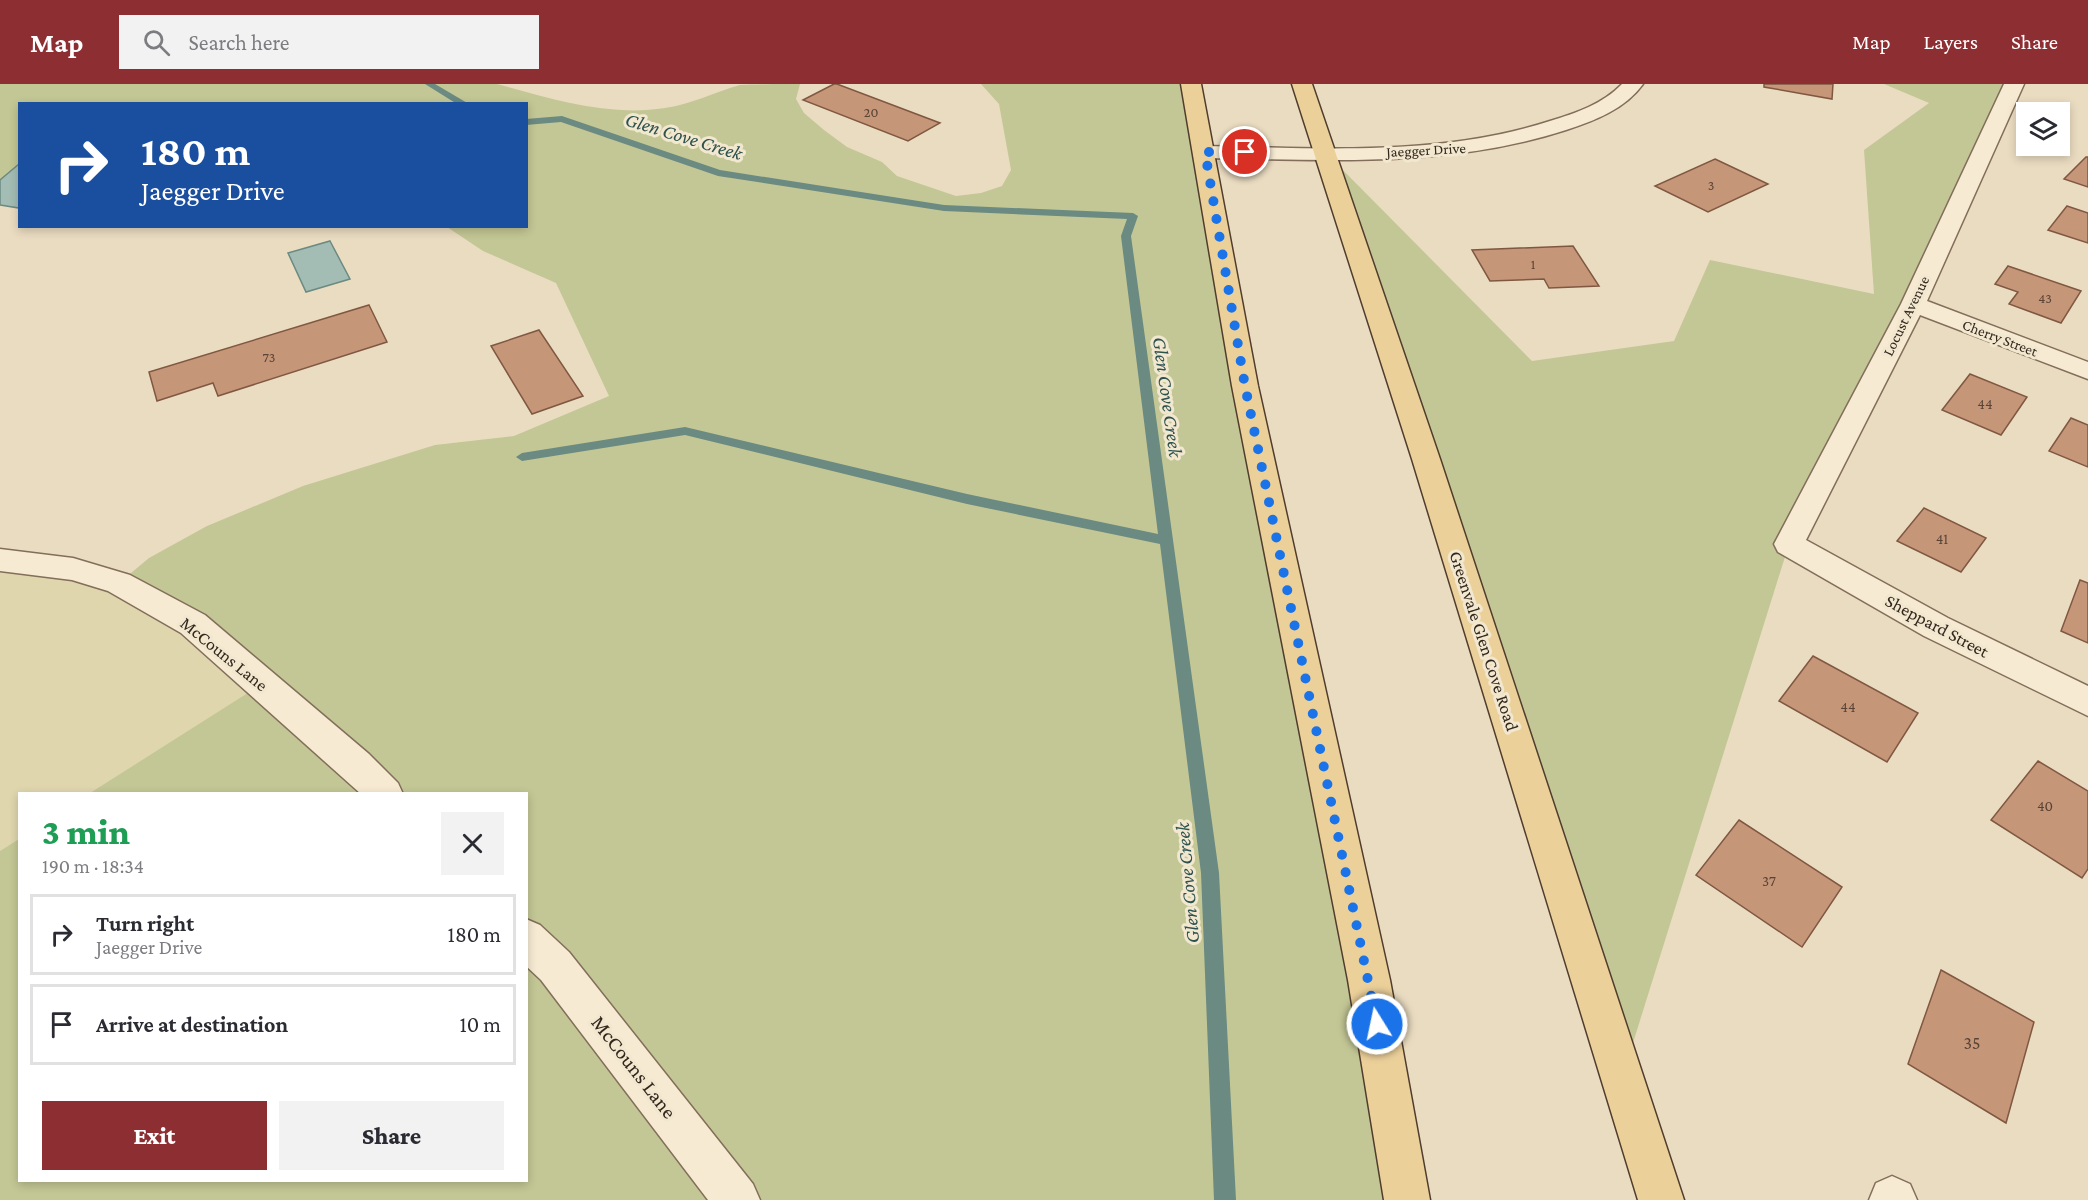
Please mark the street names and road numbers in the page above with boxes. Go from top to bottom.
street label: Jaegger Drive [1384,140,1467,161]
street label: Locust Avenue [1880,273,1932,359]
street label: Cherry Street [1960,316,2041,361]
street label: Greenvale Glen Cove Road [1445,549,1523,734]
street label: Sheppard Street [1882,590,1993,662]
street label: McCouns Lane [176,613,272,695]
street label: McCouns Lane [586,1011,682,1123]

